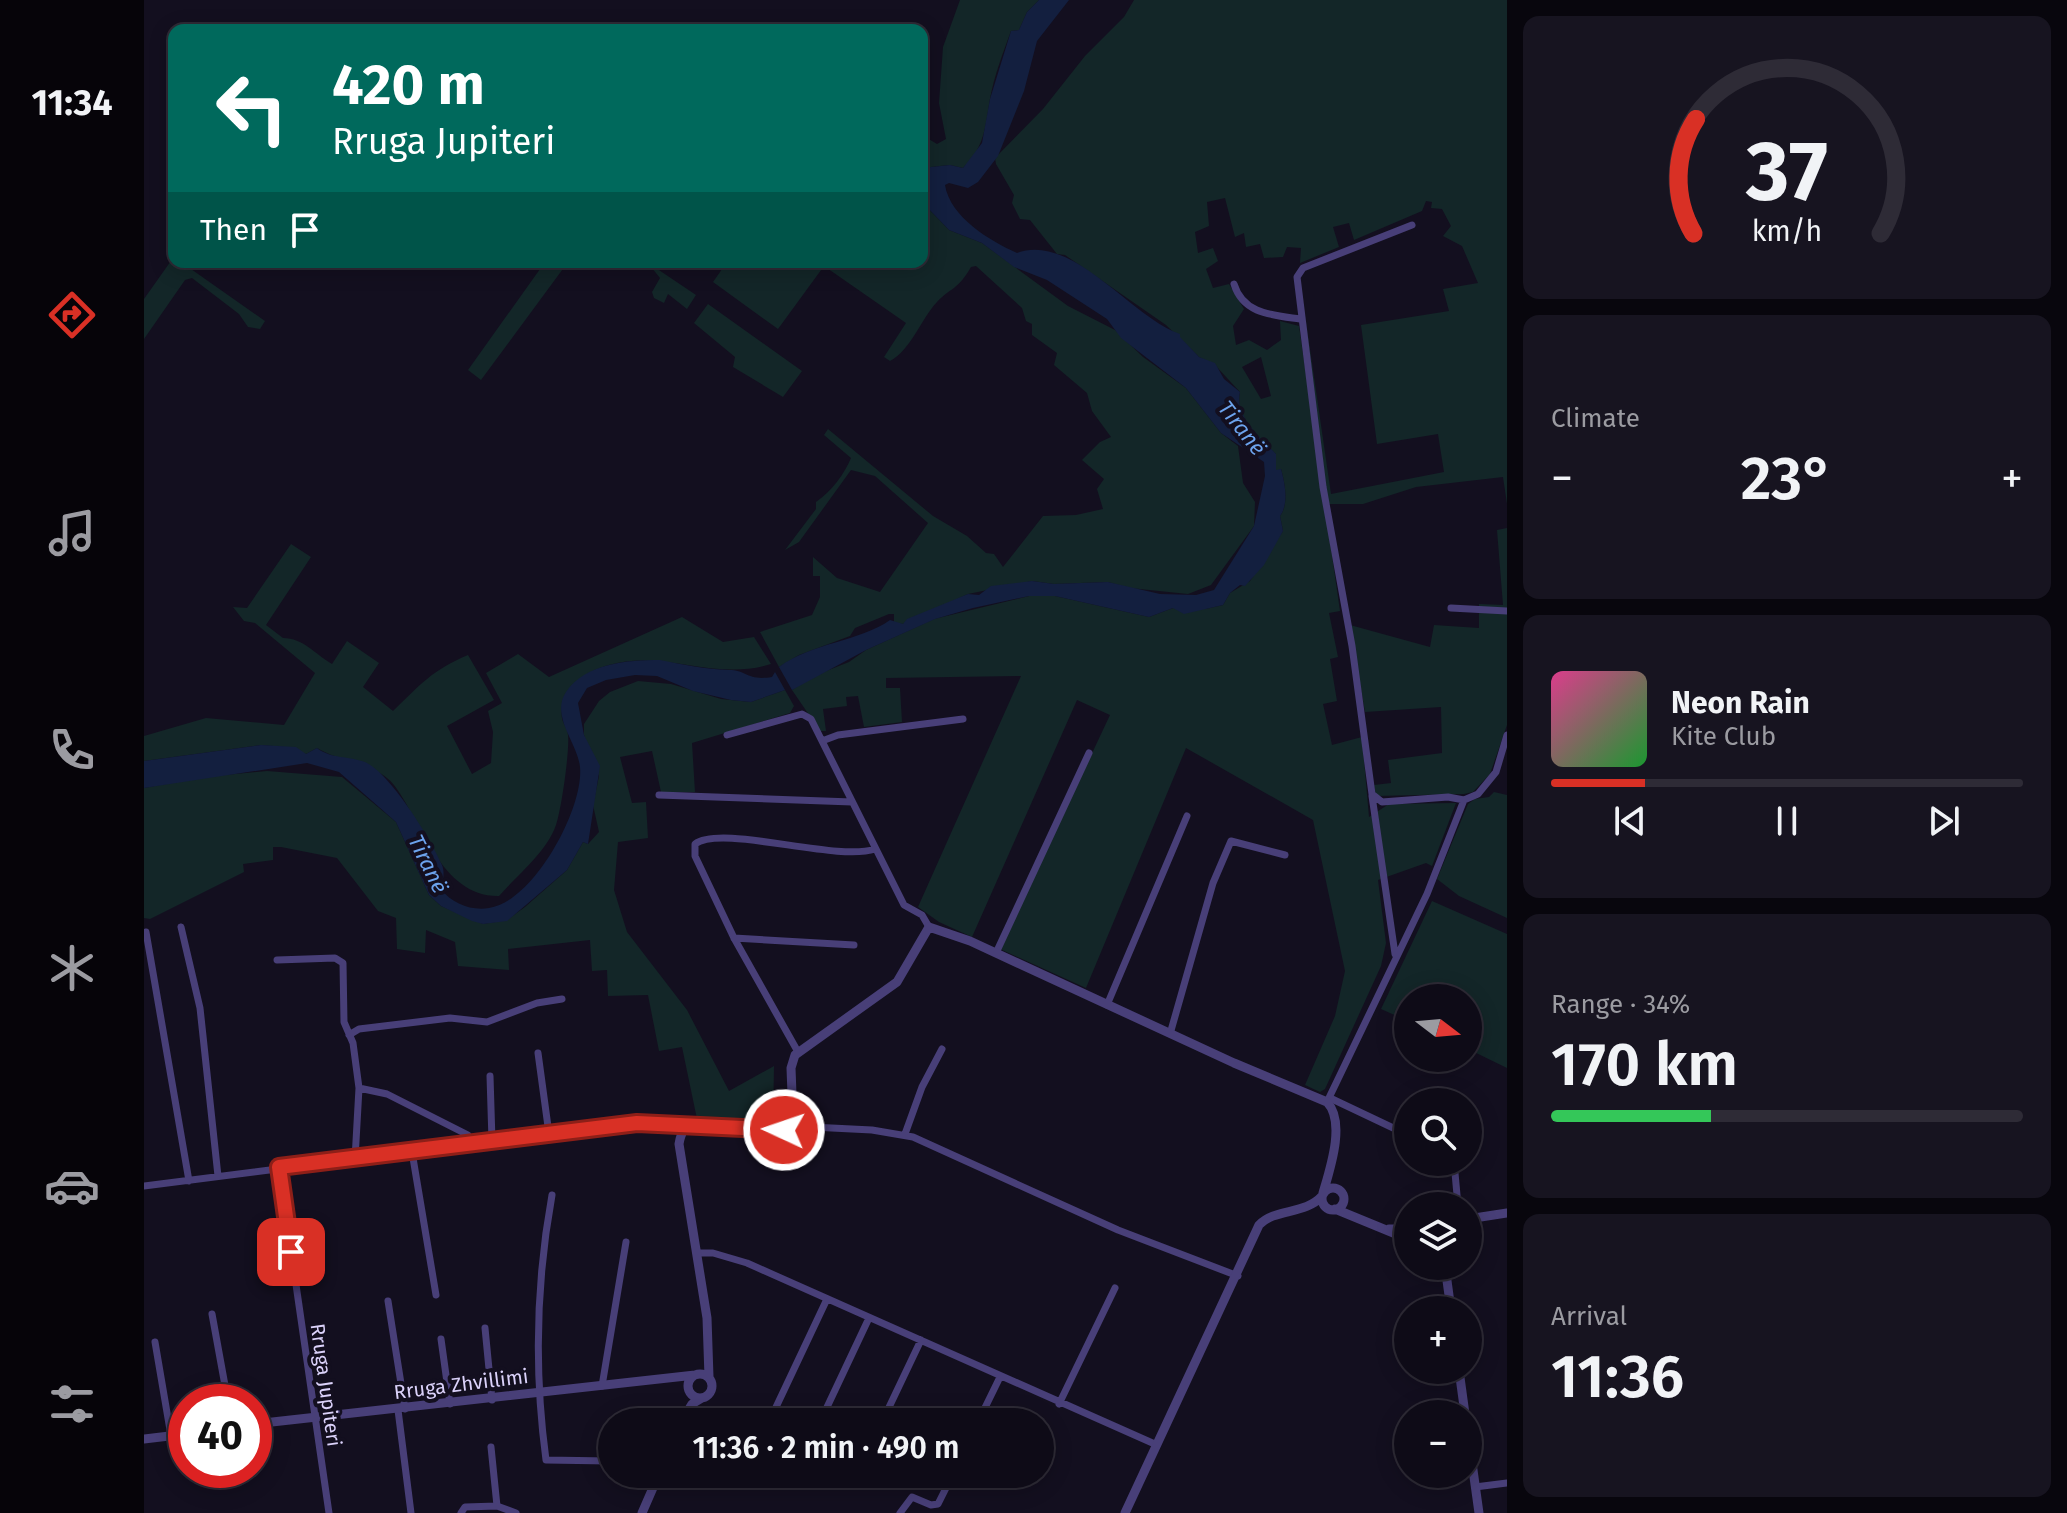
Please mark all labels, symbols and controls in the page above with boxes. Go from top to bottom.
text: 420 m [332,52,485,119]
icon: left [200,56,304,160]
text: 11:34 [32,81,112,125]
text: Rruga Jupiteri [332,120,555,164]
text: 37 [1745,121,1828,221]
icon: arrive [283,208,327,252]
text: Then [200,212,267,248]
text: km/h [1752,214,1822,249]
icon: directions [44,287,100,343]
water label: Tiranë [1212,395,1272,461]
text: Climate [1551,403,1640,434]
text: 23° [1741,443,1833,515]
text: − [1551,452,1573,505]
text: + [2001,452,2023,505]
icon: music [44,505,100,561]
text: Neon Rain [1671,685,1810,721]
text: Kite Club [1671,721,1776,752]
icon: phone [44,722,100,778]
icon: previous [1608,799,1652,843]
icon: pause [1765,799,1809,843]
icon: next [1922,799,1966,843]
water label: Tiranë [402,830,454,898]
icon: climate [44,940,100,996]
north arrow [1394,984,1482,1072]
map controls [1394,984,1482,1488]
text: Range · 34% [1551,989,1690,1020]
text: 170 km [1551,1029,1738,1101]
position arrow [742,1088,826,1172]
button: search [1394,1088,1482,1176]
icon: car [44,1158,100,1214]
button: layers [1394,1192,1482,1280]
pin [257,1218,325,1286]
icon: arrive [269,1230,313,1274]
button: + [1394,1296,1482,1384]
text: Arrival [1551,1301,1627,1332]
street label: Rruga Jupiteri [305,1322,347,1448]
text: 11:36 [1551,1341,1684,1413]
street label: Rruga Zhvillimi [392,1364,530,1404]
icon: filters [44,1376,100,1432]
speed limit sign: 40 [168,1384,272,1488]
button: − [1394,1400,1482,1488]
text: 11:36 · 2 min · 490 m [692,1430,960,1466]

